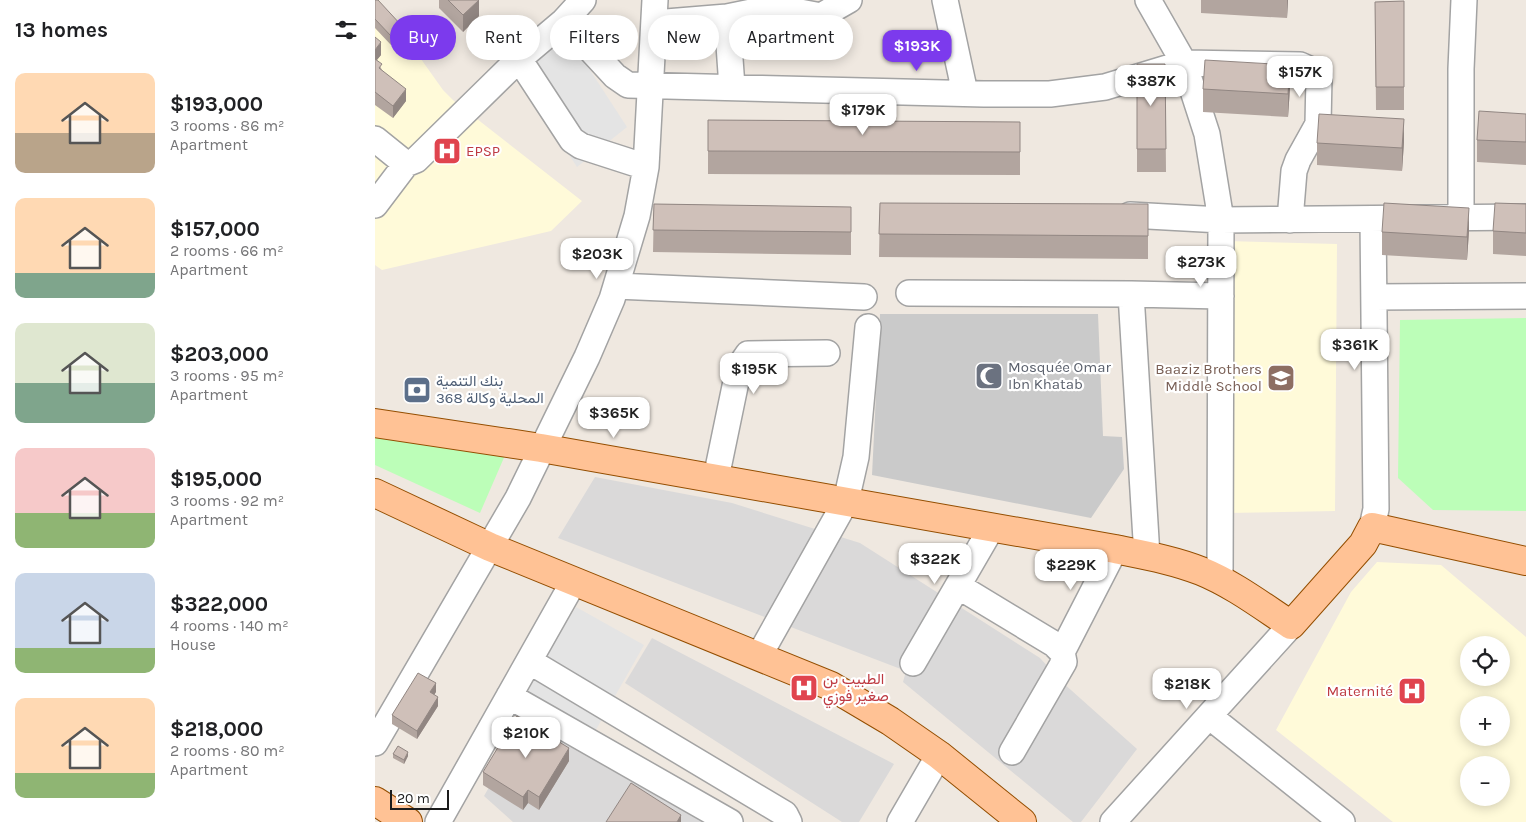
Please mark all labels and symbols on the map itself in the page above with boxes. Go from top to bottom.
pin: $193K [882,30,952,72]
pin: $157K [1265,56,1335,98]
pin: $387K [1116,64,1186,107]
pin: $179K [828,94,898,136]
hospital icon: EPSP [432,136,462,166]
place label: EPSP [466,142,500,160]
pin: $203K [562,238,632,280]
pin: $273K [1166,246,1236,288]
pin: $361K [1320,328,1390,371]
pin: $195K [719,352,789,395]
place label: Mosquée Omar Ibn Khatab [1008,358,1112,393]
place label: Baaziz Brothers Middle School [1155,360,1262,395]
mosque icon: Mosquée Omar Ibn Khatab [974,361,1004,391]
school or university icon: Baaziz Brothers Middle School [1266,363,1296,393]
place label: بنك التنمية المحلية وكالة 368 [436,372,544,407]
bank icon: بنك التنمية المحلية وكالة 368 [402,375,432,405]
pin: $365K [579,396,649,439]
pin: $322K [900,542,970,585]
pin: $229K [1036,548,1106,591]
pin: $218K [1152,668,1222,710]
place label: الطبيب بن صغير فوزي [823,670,889,709]
hospital icon: الطبيب بن صغير فوزي [789,673,819,703]
hospital icon: Maternité [1397,676,1427,706]
place label: Maternité [1326,682,1393,700]
pin: $210K [491,716,561,759]
scale bar [390,787,449,810]

